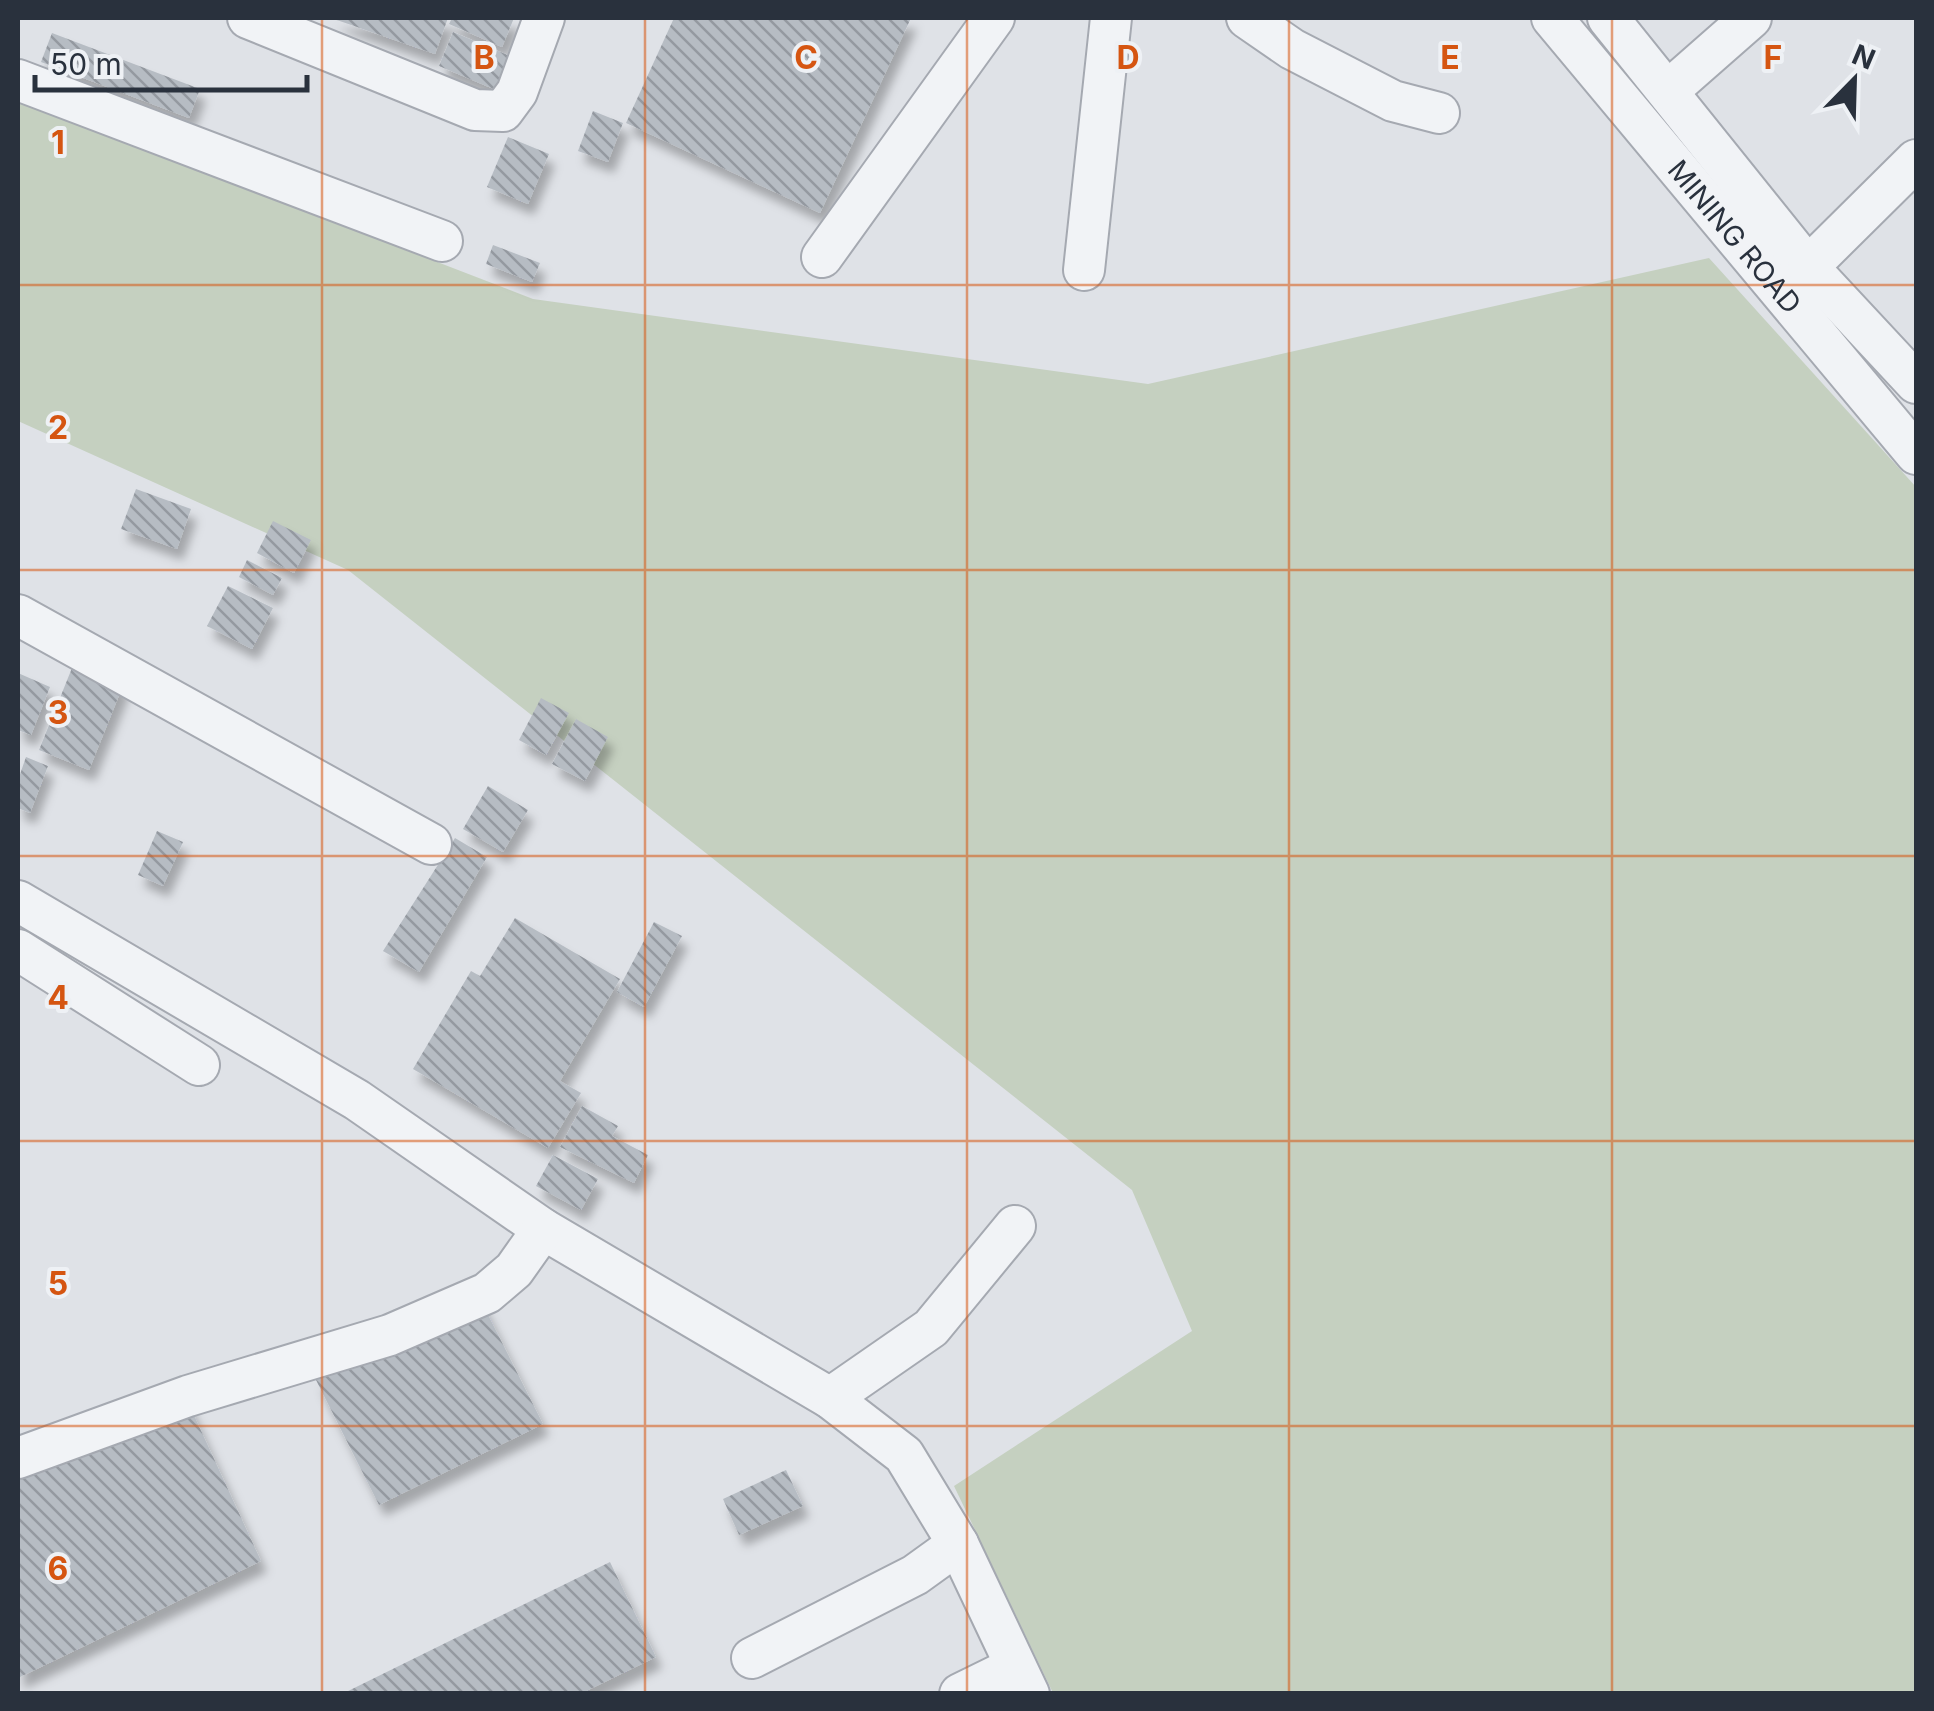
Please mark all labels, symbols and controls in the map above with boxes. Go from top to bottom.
scale bar [35,30,308,92]
north arrow [1804,30,1904,130]
text: N [1847,37,1880,77]
text: B [473,38,495,77]
text: C [794,38,818,77]
text: D [1116,38,1140,77]
text: E [1440,38,1460,77]
text: F [1764,38,1782,77]
text: 50 m [50,46,122,82]
text: 1 [51,123,65,162]
street label: MINING ROAD [1661,153,1808,320]
text: 2 [48,408,68,447]
text: 3 [48,693,68,732]
text: 4 [47,978,69,1017]
text: 5 [48,1264,68,1303]
text: 6 [48,1549,68,1588]

